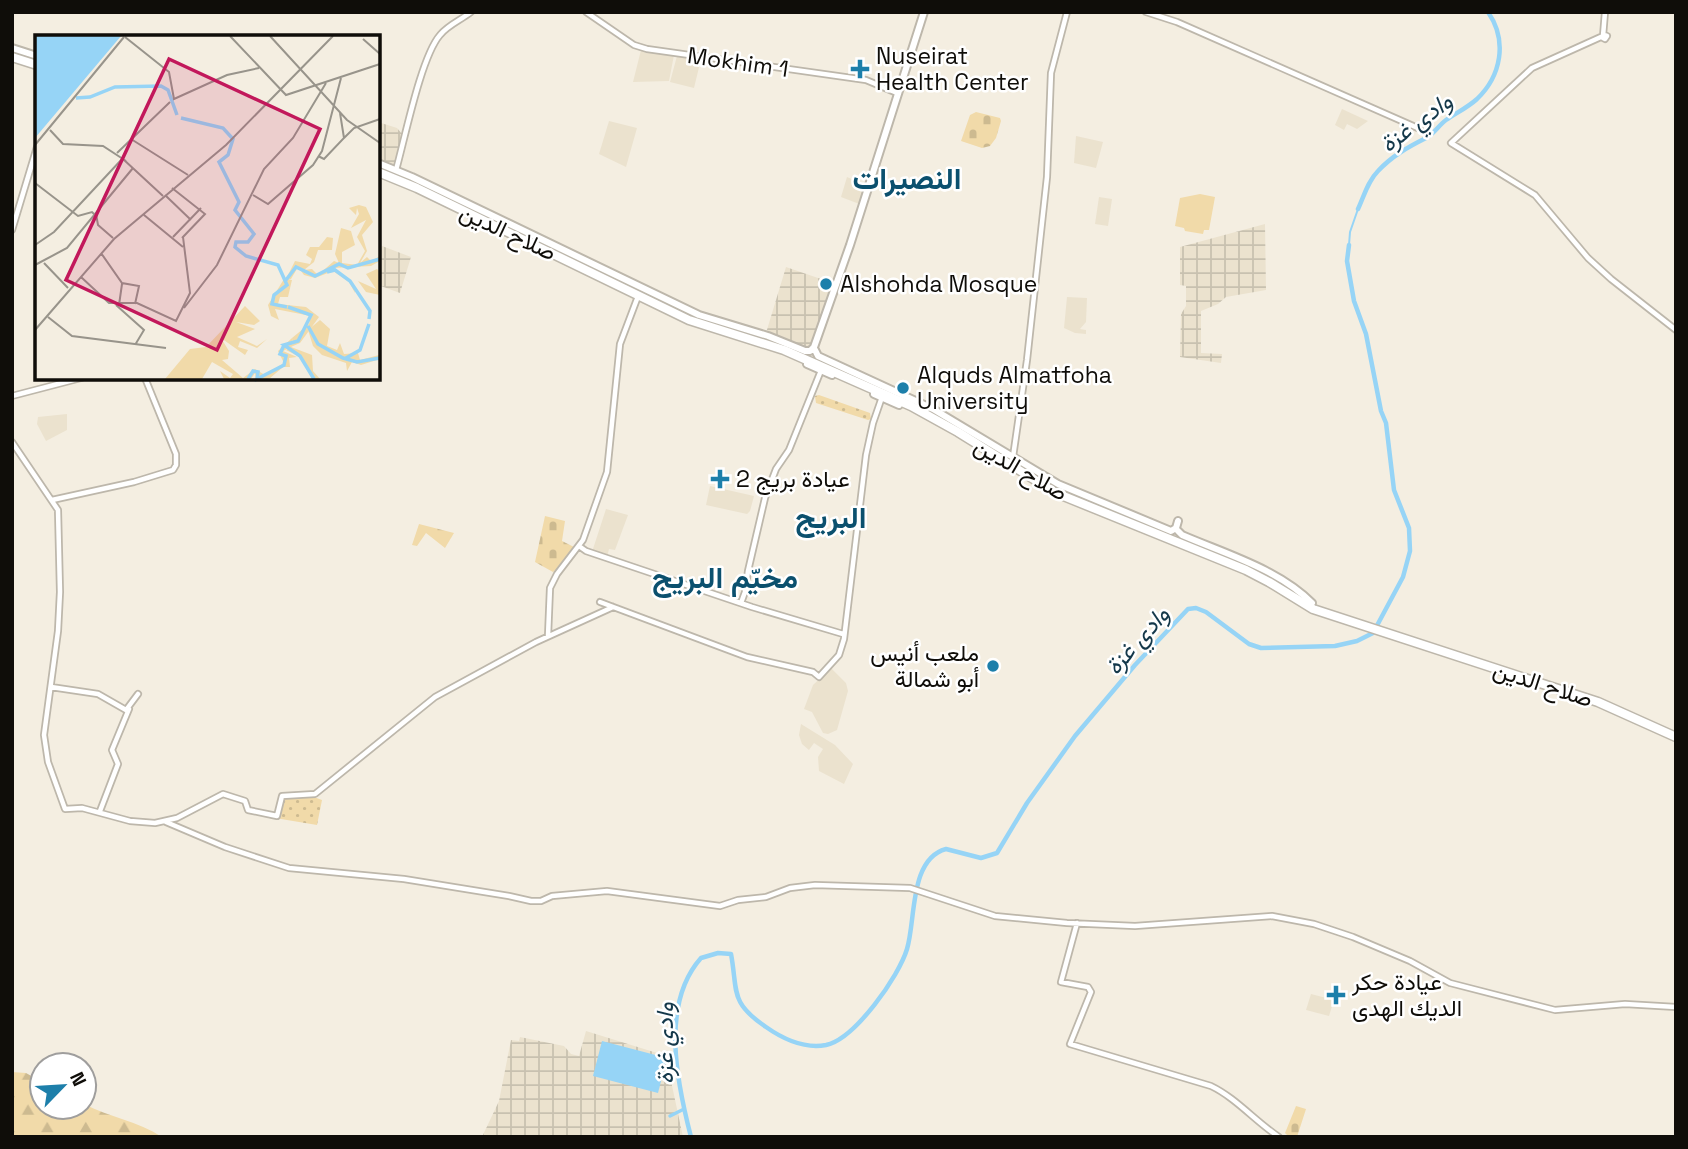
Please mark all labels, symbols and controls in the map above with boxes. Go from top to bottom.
inset map [35,35,380,380]
street label: Mokhim 1 [686,40,790,84]
place label: Nuseirat Health Center [876,41,1029,97]
marker: Nuseirat Health Center [850,59,870,79]
water label: وادي غزة [1374,85,1461,162]
district label: النصيرات [852,159,962,198]
street label: صلاح الدين [455,197,561,268]
place label: Alshohda Mosque [840,269,1037,299]
marker: Alshohda Mosque [818,276,834,292]
place label: Alquds Almatfoha University [917,360,1112,416]
marker: Alquds Almatfoha University [895,380,911,396]
street label: صلاح الدين [968,430,1073,509]
place label: عيادة بريج 2 [736,464,850,495]
marker: عيادة بريج 2 [710,469,730,489]
district label: البريج [795,498,867,538]
district label: مخيّم البريج [652,558,798,598]
water label: وادي غزة [1098,599,1179,683]
place label: ملعب أنيس أبو شمالة [870,638,979,694]
street label: صلاح الدين [1489,654,1597,715]
marker: ملعب أنيس أبو شمالة [985,658,1001,674]
place label: عيادة حكر الديك الهدى [1351,967,1462,1023]
marker: عيادة حكر الديك الهدى [1326,985,1346,1005]
water label: وادي غزة [649,1002,684,1084]
north arrow [28,1051,98,1121]
text: N [64,1068,92,1090]

